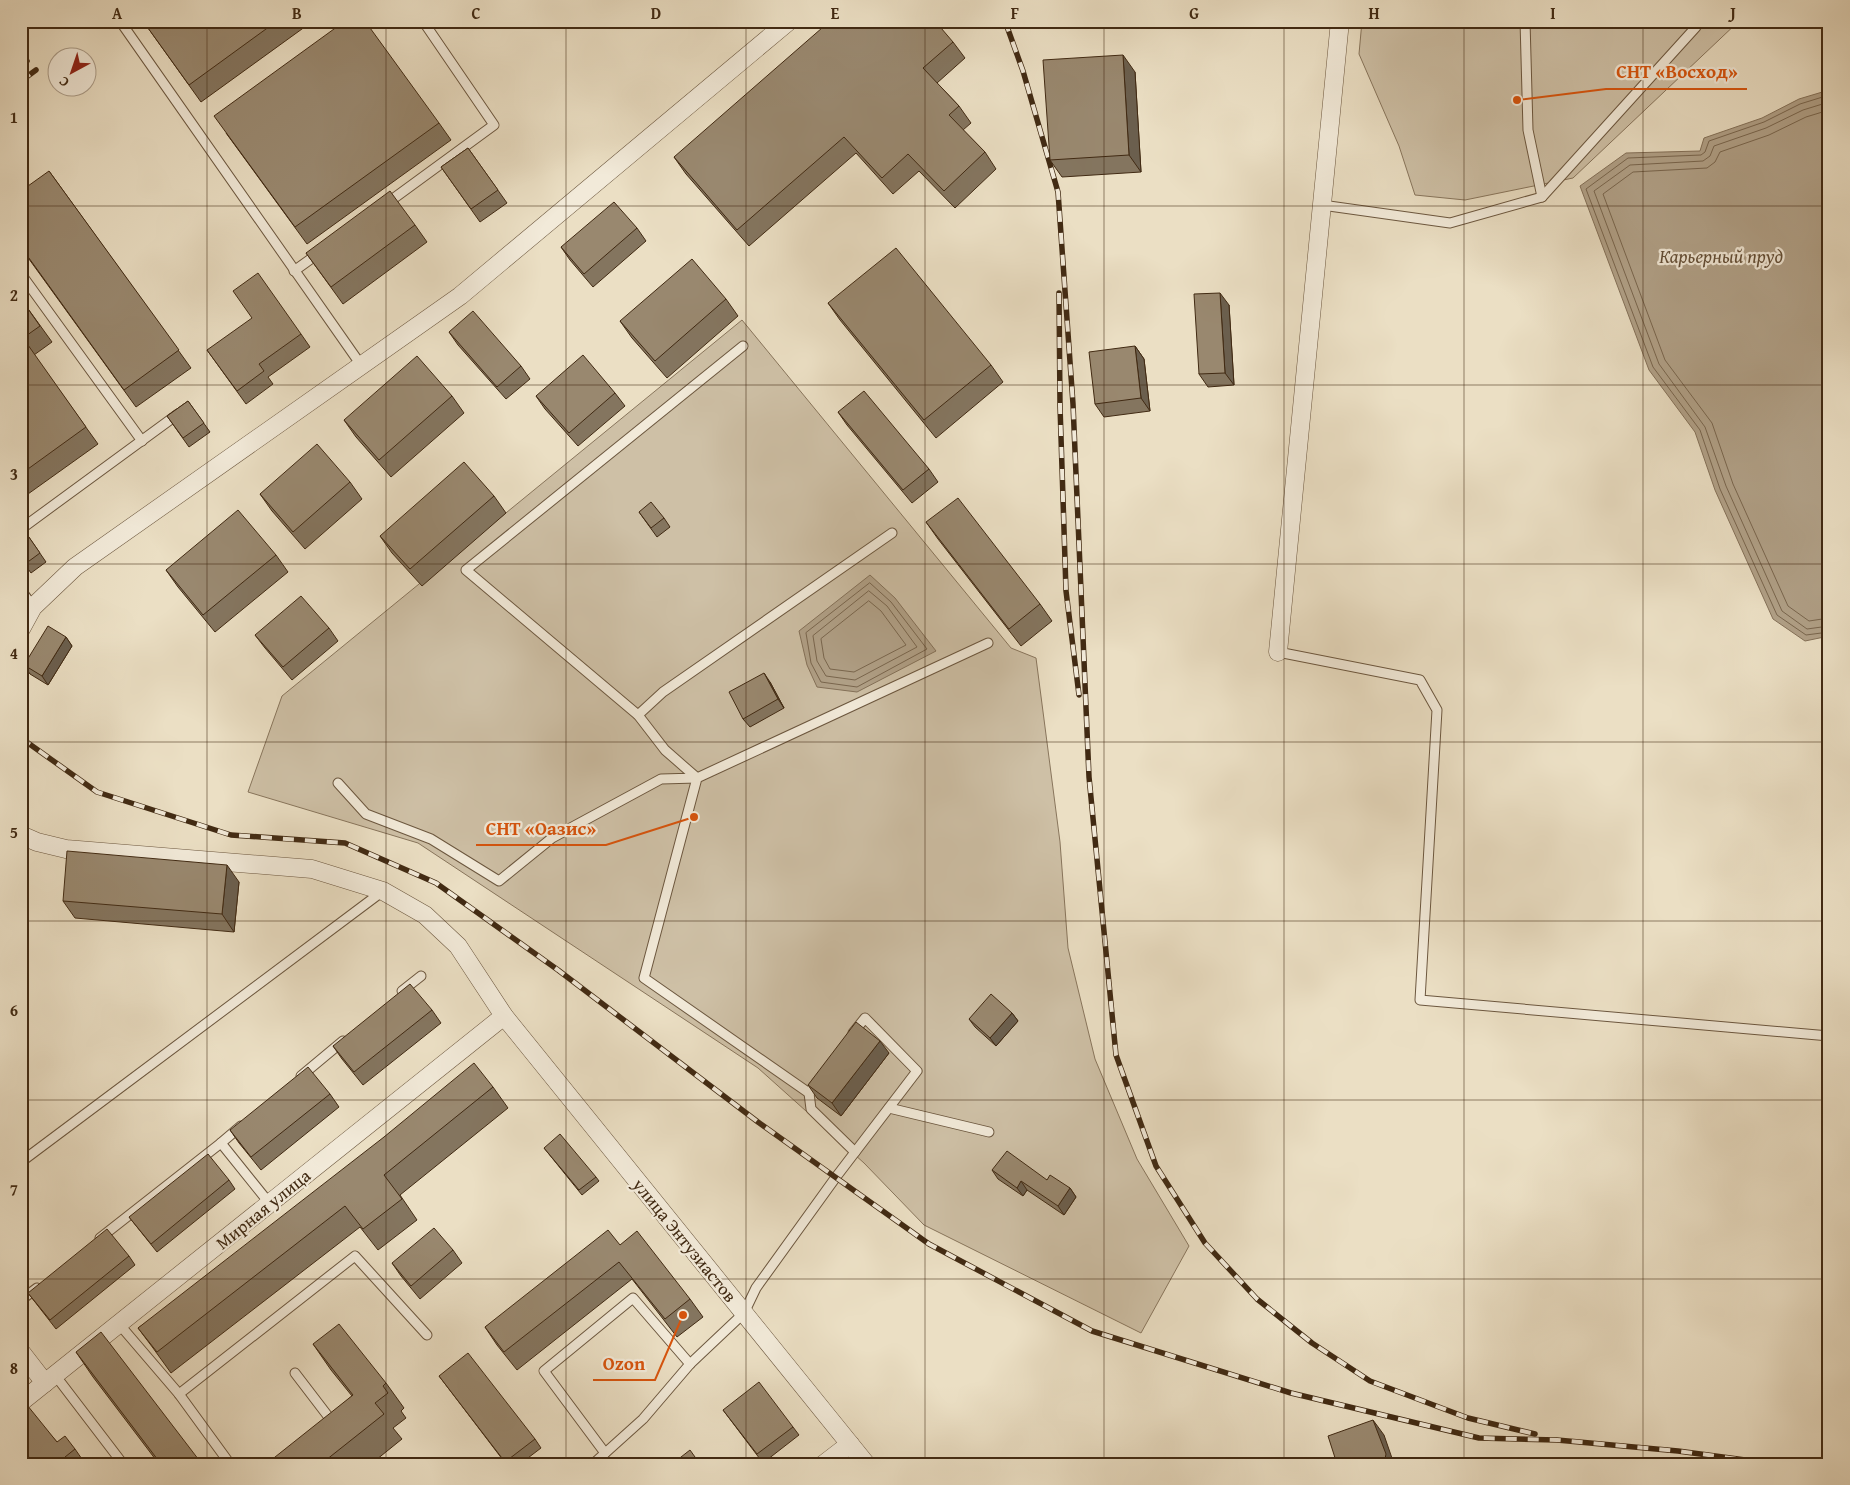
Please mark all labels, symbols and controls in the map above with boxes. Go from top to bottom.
text: A [112,1,123,25]
text: B [292,1,302,25]
text: C [471,1,481,25]
text: D [651,1,661,25]
text: E [831,1,840,25]
text: F [1011,1,1019,25]
text: G [1189,1,1199,25]
text: H [1368,1,1380,25]
text: I [1550,1,1556,25]
text: J [1727,1,1736,25]
north arrow [48,48,98,98]
callout: СНТ «Восход» [1606,55,1747,89]
text: СНТ «Восход» [1616,57,1738,85]
text: С [54,72,73,92]
text: 1 [10,105,18,129]
water label: Карьерный пруд [1659,242,1783,270]
text: 2 [10,283,18,307]
text: 3 [10,462,18,486]
text: 4 [10,641,18,665]
callout: СНТ «Оазис» [476,811,606,845]
text: СНТ «Оазис» [486,814,596,842]
text: 5 [10,820,18,844]
text: 6 [10,998,18,1022]
street label: Мирная улица [210,1162,317,1256]
street label: улица Энтузиастов [626,1171,744,1308]
text: 7 [10,1177,18,1201]
callout: Ozon [593,1346,655,1380]
text: Ozon [603,1349,646,1377]
text: 8 [10,1356,18,1380]

